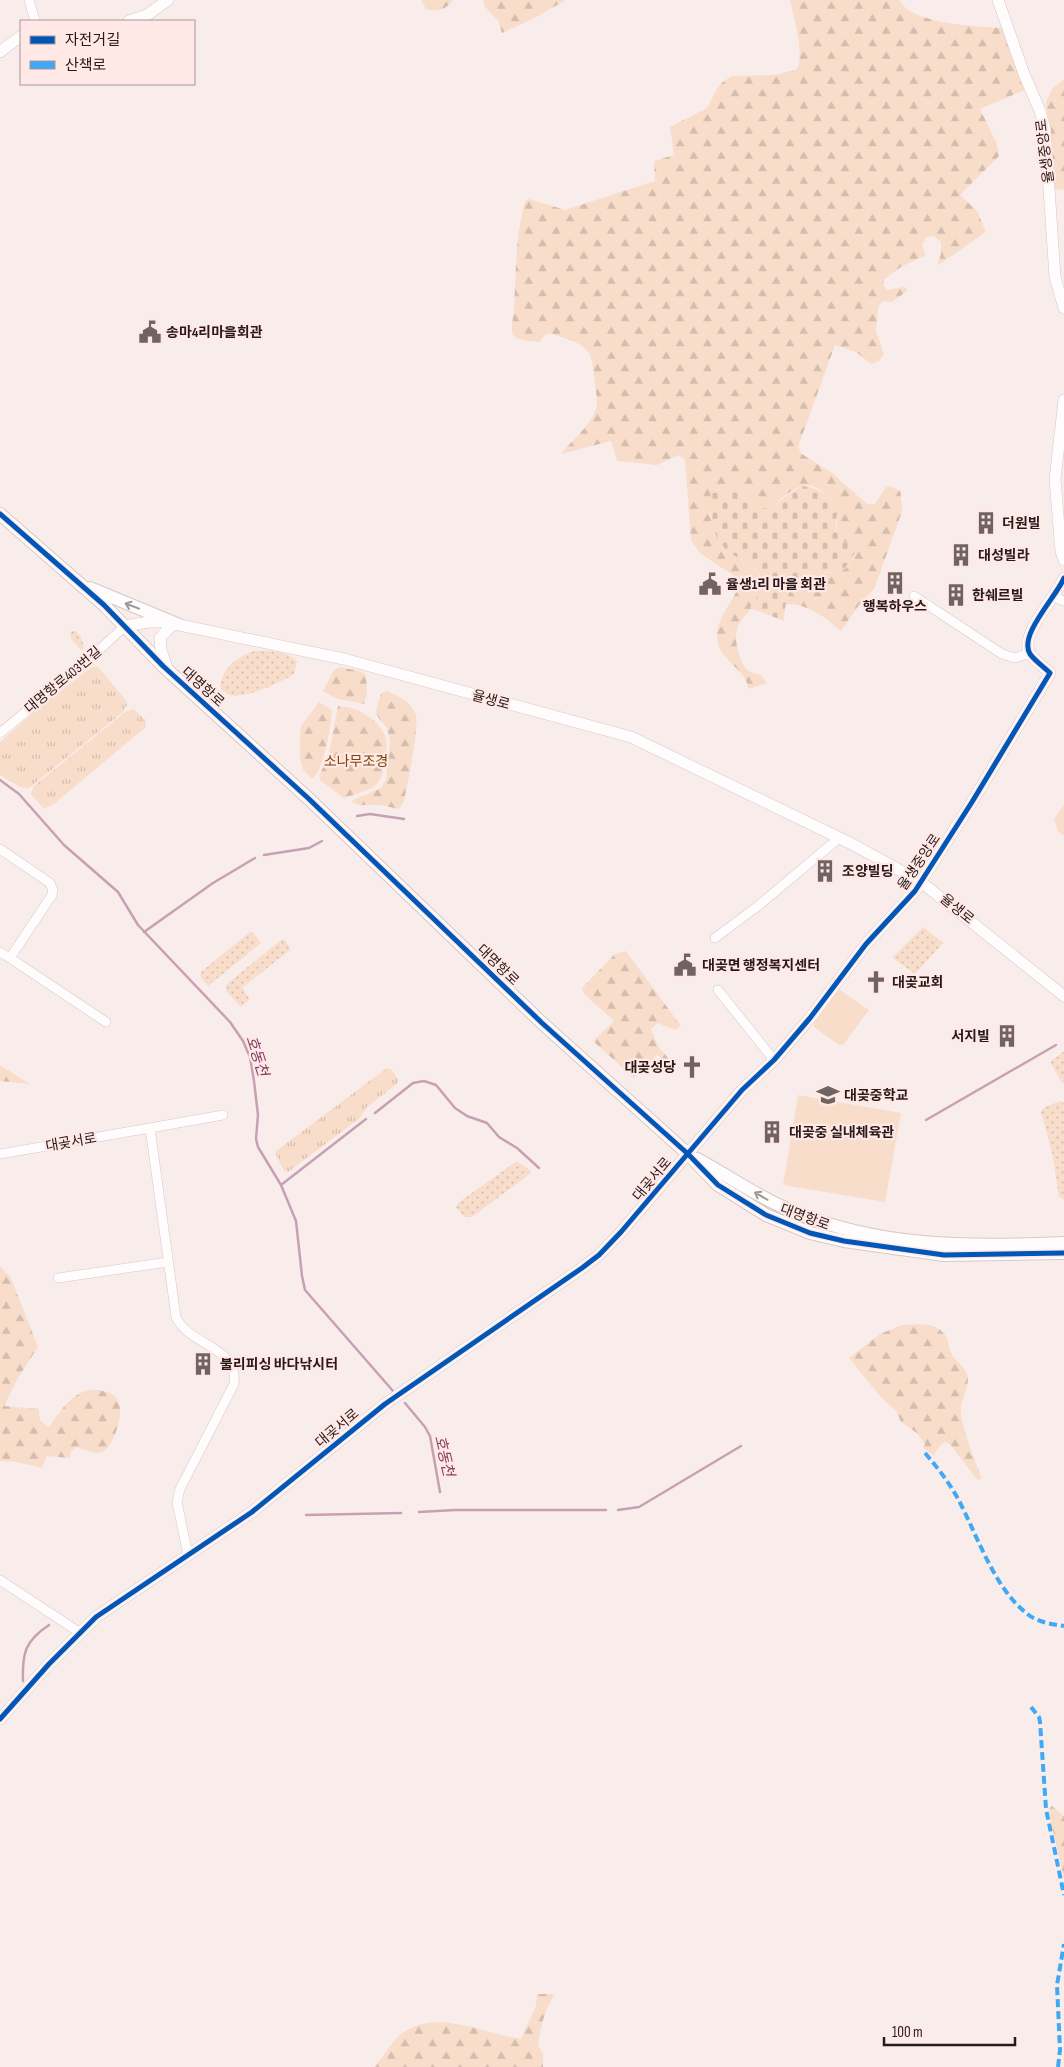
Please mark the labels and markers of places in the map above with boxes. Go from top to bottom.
public building icon: 송마4리마을회관 [137,319,163,345]
place label: 송마4리마을회관 [166,324,263,341]
building icon: 더원빌 [973,510,999,536]
place label: 더원빌 [1002,515,1041,532]
building icon: 대성빌라 [948,542,974,568]
place label: 대성빌라 [978,547,1030,564]
building icon: 행복하우스 [882,570,908,596]
public building icon: 율생1리 마을 회관 [697,571,723,597]
place label: 율생1리 마을 회관 [726,576,826,593]
building icon: 한쉐르빌 [943,582,969,608]
place label: 한쉐르빌 [972,587,1024,604]
place label: 행복하우스 [863,598,927,615]
building icon: 조양빌딩 [812,858,838,884]
place label: 조양빌딩 [842,863,894,880]
public building icon: 대곶면 행정복지센터 [672,952,698,978]
place label: 대곶면 행정복지센터 [702,957,820,974]
church icon: 대곶교회 [863,969,889,995]
place label: 대곶교회 [892,974,944,991]
building icon: 서지빌 [994,1023,1020,1049]
place label: 서지빌 [951,1028,990,1045]
church icon: 대곶성당 [679,1054,705,1080]
place label: 대곶성당 [624,1059,676,1076]
school or university icon: 대곶중학교 [815,1082,841,1108]
place label: 대곶중학교 [844,1087,909,1104]
building icon: 대곶중 실내체육관 [759,1119,785,1145]
place label: 대곶중 실내체육관 [789,1124,894,1141]
building icon: 불리피싱 바다낚시터 [190,1351,216,1377]
place label: 불리피싱 바다낚시터 [220,1356,338,1373]

